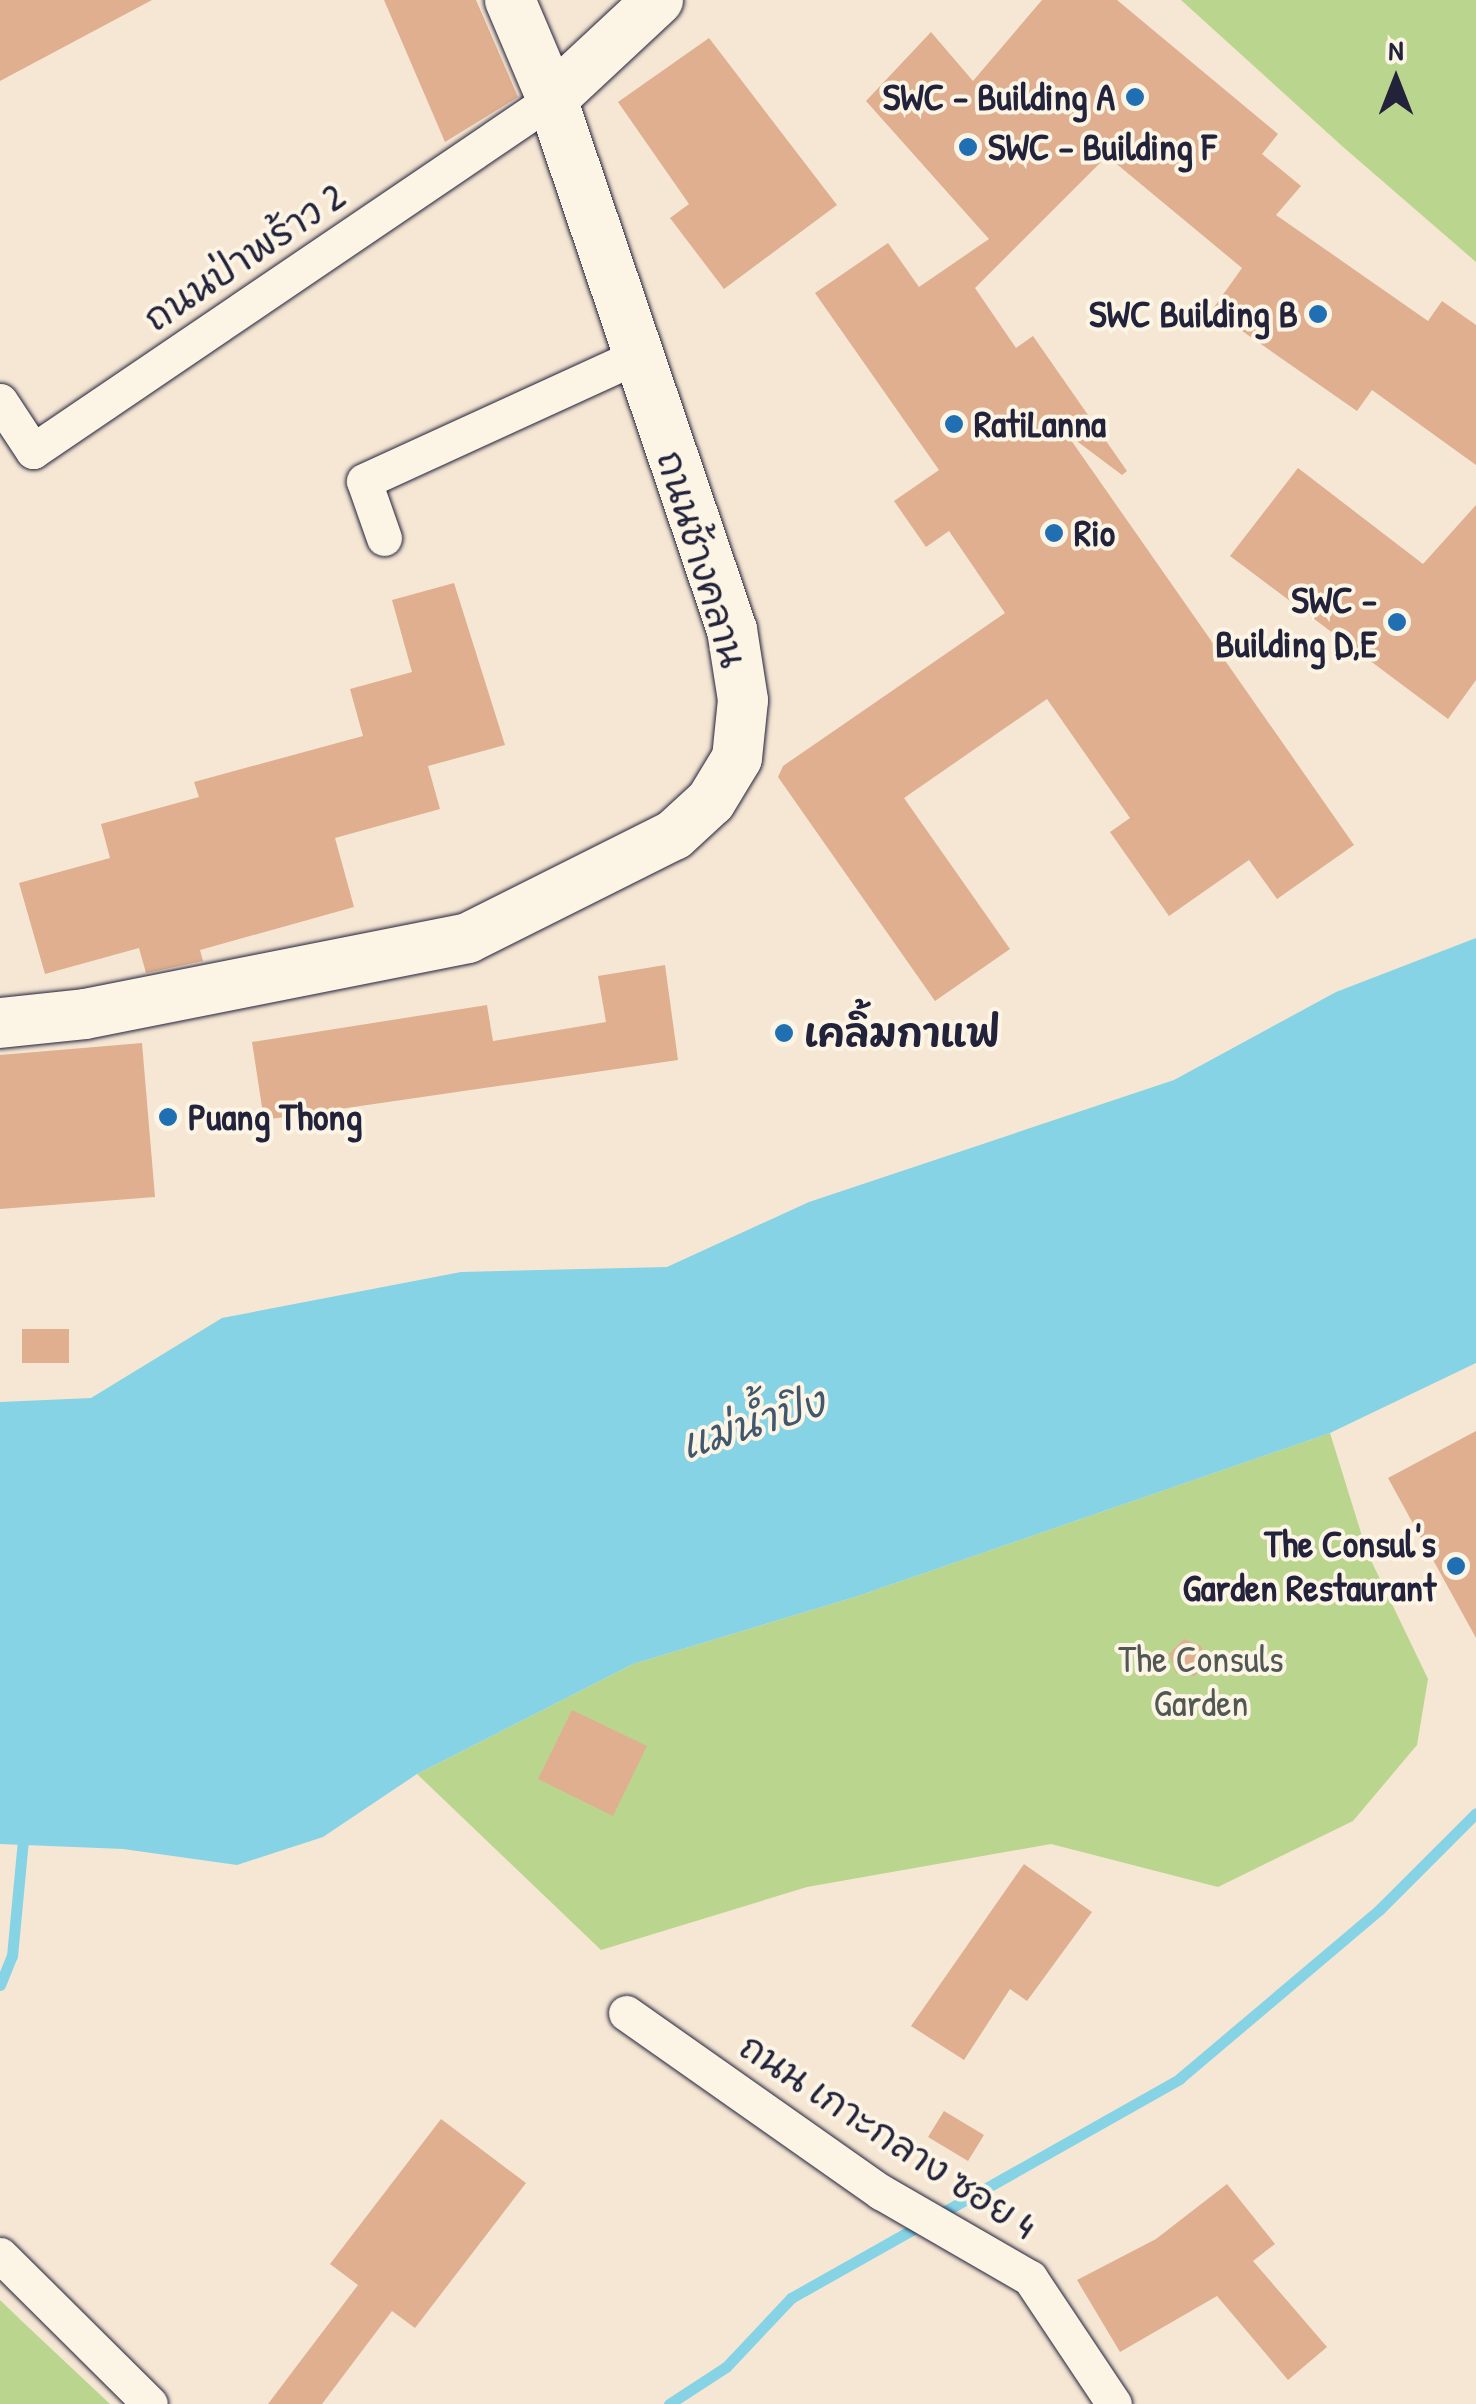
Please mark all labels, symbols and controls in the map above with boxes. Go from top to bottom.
north arrow [1346,30,1446,130]
text: N [1389,31,1403,69]
place label: SWC - Building A [883,74,1115,120]
marker: SWC - Building A [1124,86,1146,108]
place label: SWC - Building F [988,124,1216,170]
marker: SWC - Building F [957,136,979,158]
street label: ถนนป่าพร้าว 2 [135,173,353,341]
place label: SWC Building B [1089,291,1298,337]
marker: SWC Building B [1307,303,1329,325]
place label: RatiLanna [974,401,1106,447]
marker: RatiLanna [943,413,965,435]
street label: ถนนช้างคลาน [647,445,757,673]
place label: Rio [1074,510,1115,556]
marker: Rio [1043,522,1065,544]
place label: SWC - Building D,E [1215,577,1377,666]
marker: SWC - Building D,E [1386,611,1408,633]
place label: เคลิ้มกาแฟ [804,1010,1000,1056]
marker: เคลิ้มกาแฟ [773,1022,795,1044]
place label: Puang Thong [188,1094,362,1140]
marker: Puang Thong [157,1106,179,1128]
water label: แม่น้ำปิง [674,1376,830,1468]
place label: The Consul's Garden Restaurant [1182,1521,1436,1610]
marker: The Consul's Garden Restaurant [1445,1555,1467,1577]
park label: The Consuls Garden [1118,1636,1284,1726]
street label: ถนน เกาะกลาง ซอย 4 [731,2023,1045,2249]

